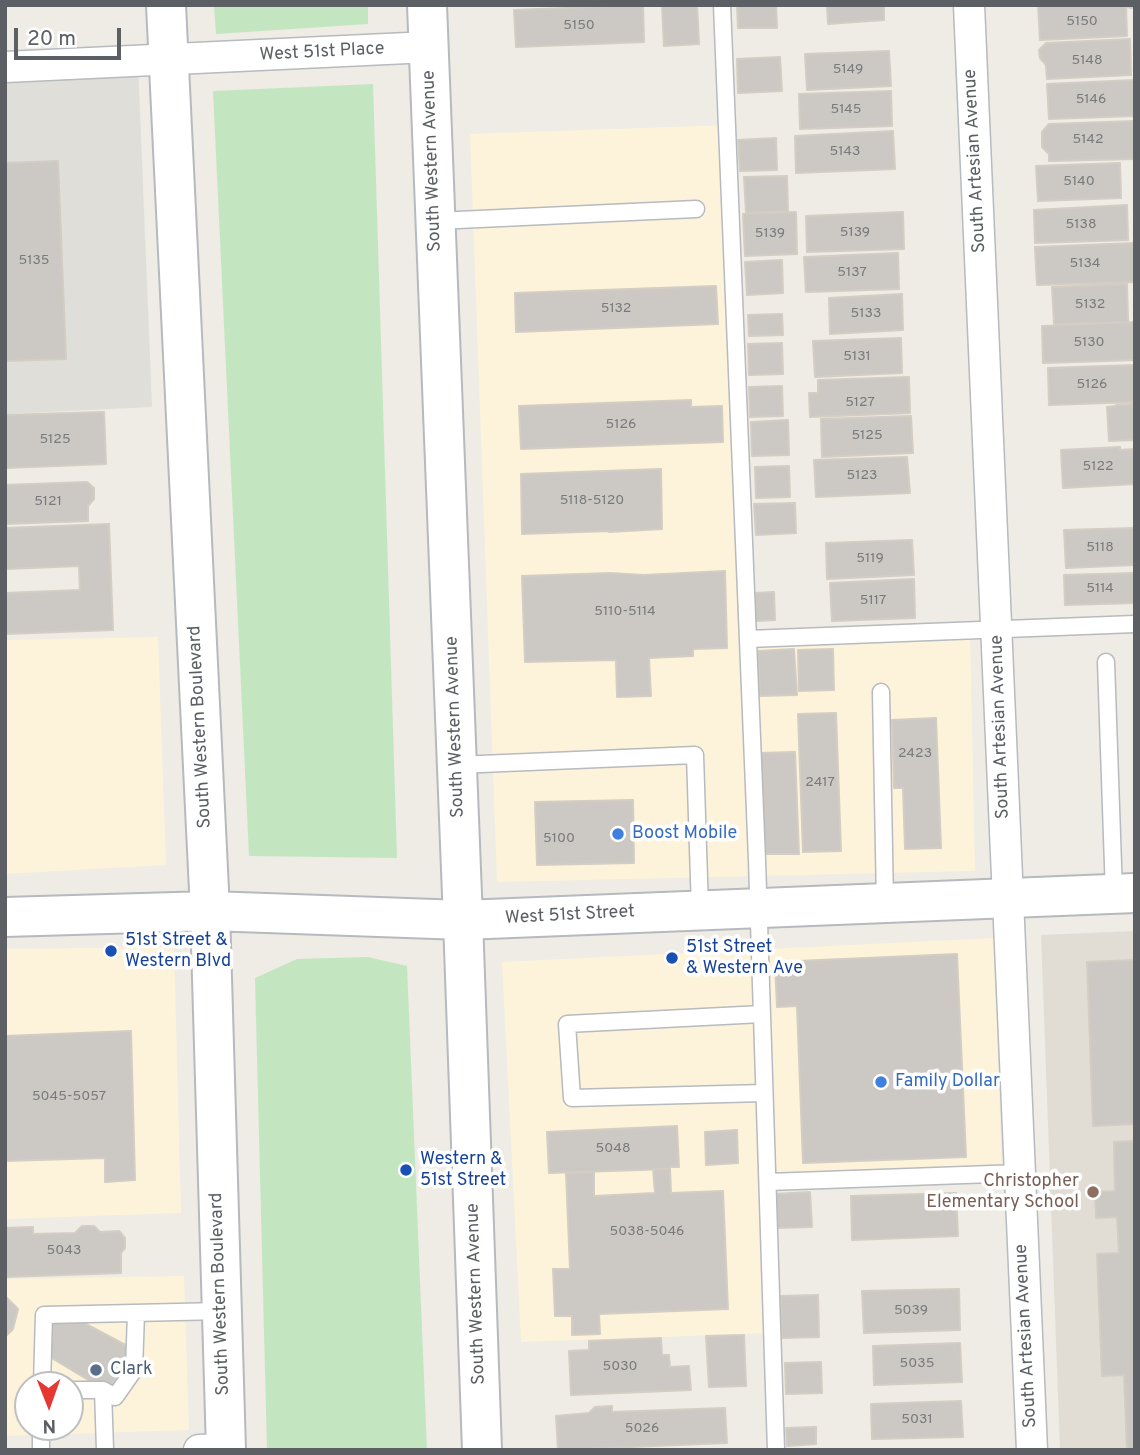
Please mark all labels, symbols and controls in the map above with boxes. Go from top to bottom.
scale bar [18,14,124,58]
house number: 5150 [1066,14,1098,30]
house number: 5150 [563,18,595,34]
text: 20 m [27,26,76,53]
street label: West 51st Place [259,39,385,67]
house number: 5148 [1072,53,1102,69]
house number: 5149 [833,62,863,78]
street label: South Artesian Avenue [960,68,992,254]
street label: South Western Avenue [419,70,447,252]
house number: 5146 [1076,92,1106,108]
house number: 5145 [830,102,862,118]
house number: 5142 [1073,132,1103,148]
house number: 5143 [830,144,860,160]
house number: 5140 [1063,174,1095,190]
house number: 5138 [1066,217,1096,233]
house number: 5139 [840,225,870,241]
house number: 5139 [755,226,785,242]
house number: 5135 [18,253,50,269]
house number: 5134 [1069,256,1101,272]
house number: 5137 [837,265,867,281]
house number: 5132 [1075,297,1105,313]
house number: 5132 [601,301,631,317]
house number: 5133 [851,306,881,322]
house number: 5130 [1073,335,1105,351]
house number: 5131 [843,349,871,365]
house number: 5126 [1077,377,1107,393]
house number: 5127 [845,395,875,411]
house number: 5126 [606,417,636,433]
house number: 5125 [851,428,883,444]
house number: 5125 [39,432,71,448]
house number: 5122 [1082,459,1114,475]
house number: 5123 [847,468,877,484]
house number: 5118-5120 [560,493,624,509]
house number: 5121 [34,494,62,510]
house number: 5118 [1086,540,1114,556]
house number: 5119 [856,551,884,567]
house number: 5114 [1086,581,1114,597]
house number: 5117 [860,593,886,609]
house number: 5110-5114 [594,604,656,620]
street label: South Western Boulevard [185,625,217,829]
street label: South Artesian Avenue [987,635,1015,819]
street label: South Western Avenue [442,636,470,818]
house number: 2423 [898,746,932,762]
house number: 2417 [805,775,835,791]
place label: Boost Mobile [632,823,737,845]
marker: Boost Mobile [610,826,626,842]
house number: 5100 [543,831,575,847]
street label: West 51st Street [505,902,635,930]
place label: 51st Street & Western Blvd [125,930,231,972]
place label: 51st Street & Western Ave [686,937,803,979]
marker: 51st Street & Western Blvd [103,943,119,959]
marker: 51st Street & Western Ave [664,950,680,966]
place label: Family Dollar [895,1071,1000,1093]
marker: Family Dollar [873,1074,889,1090]
house number: 5045-5057 [32,1089,106,1105]
house number: 5048 [596,1141,630,1157]
place label: Western & 51st Street [420,1149,506,1192]
marker: Western & 51st Street [398,1162,414,1178]
place label: Christopher Elementary School [926,1171,1079,1214]
marker: Christopher Elementary School [1085,1184,1101,1200]
street label: South Western Boulevard [207,1192,235,1396]
street label: South Western Avenue [463,1203,491,1385]
house number: 5038-5046 [610,1224,684,1240]
house number: 5043 [47,1243,81,1259]
street label: South Artesian Avenue [1011,1243,1043,1429]
house number: 5039 [894,1303,928,1319]
house number: 5035 [900,1356,934,1372]
place label: Clark [110,1359,153,1381]
house number: 5030 [603,1359,637,1375]
marker: Clark [88,1362,104,1378]
north arrow [14,1371,84,1441]
house number: 5031 [901,1412,933,1428]
text: N [42,1413,56,1437]
house number: 5026 [625,1421,659,1437]

